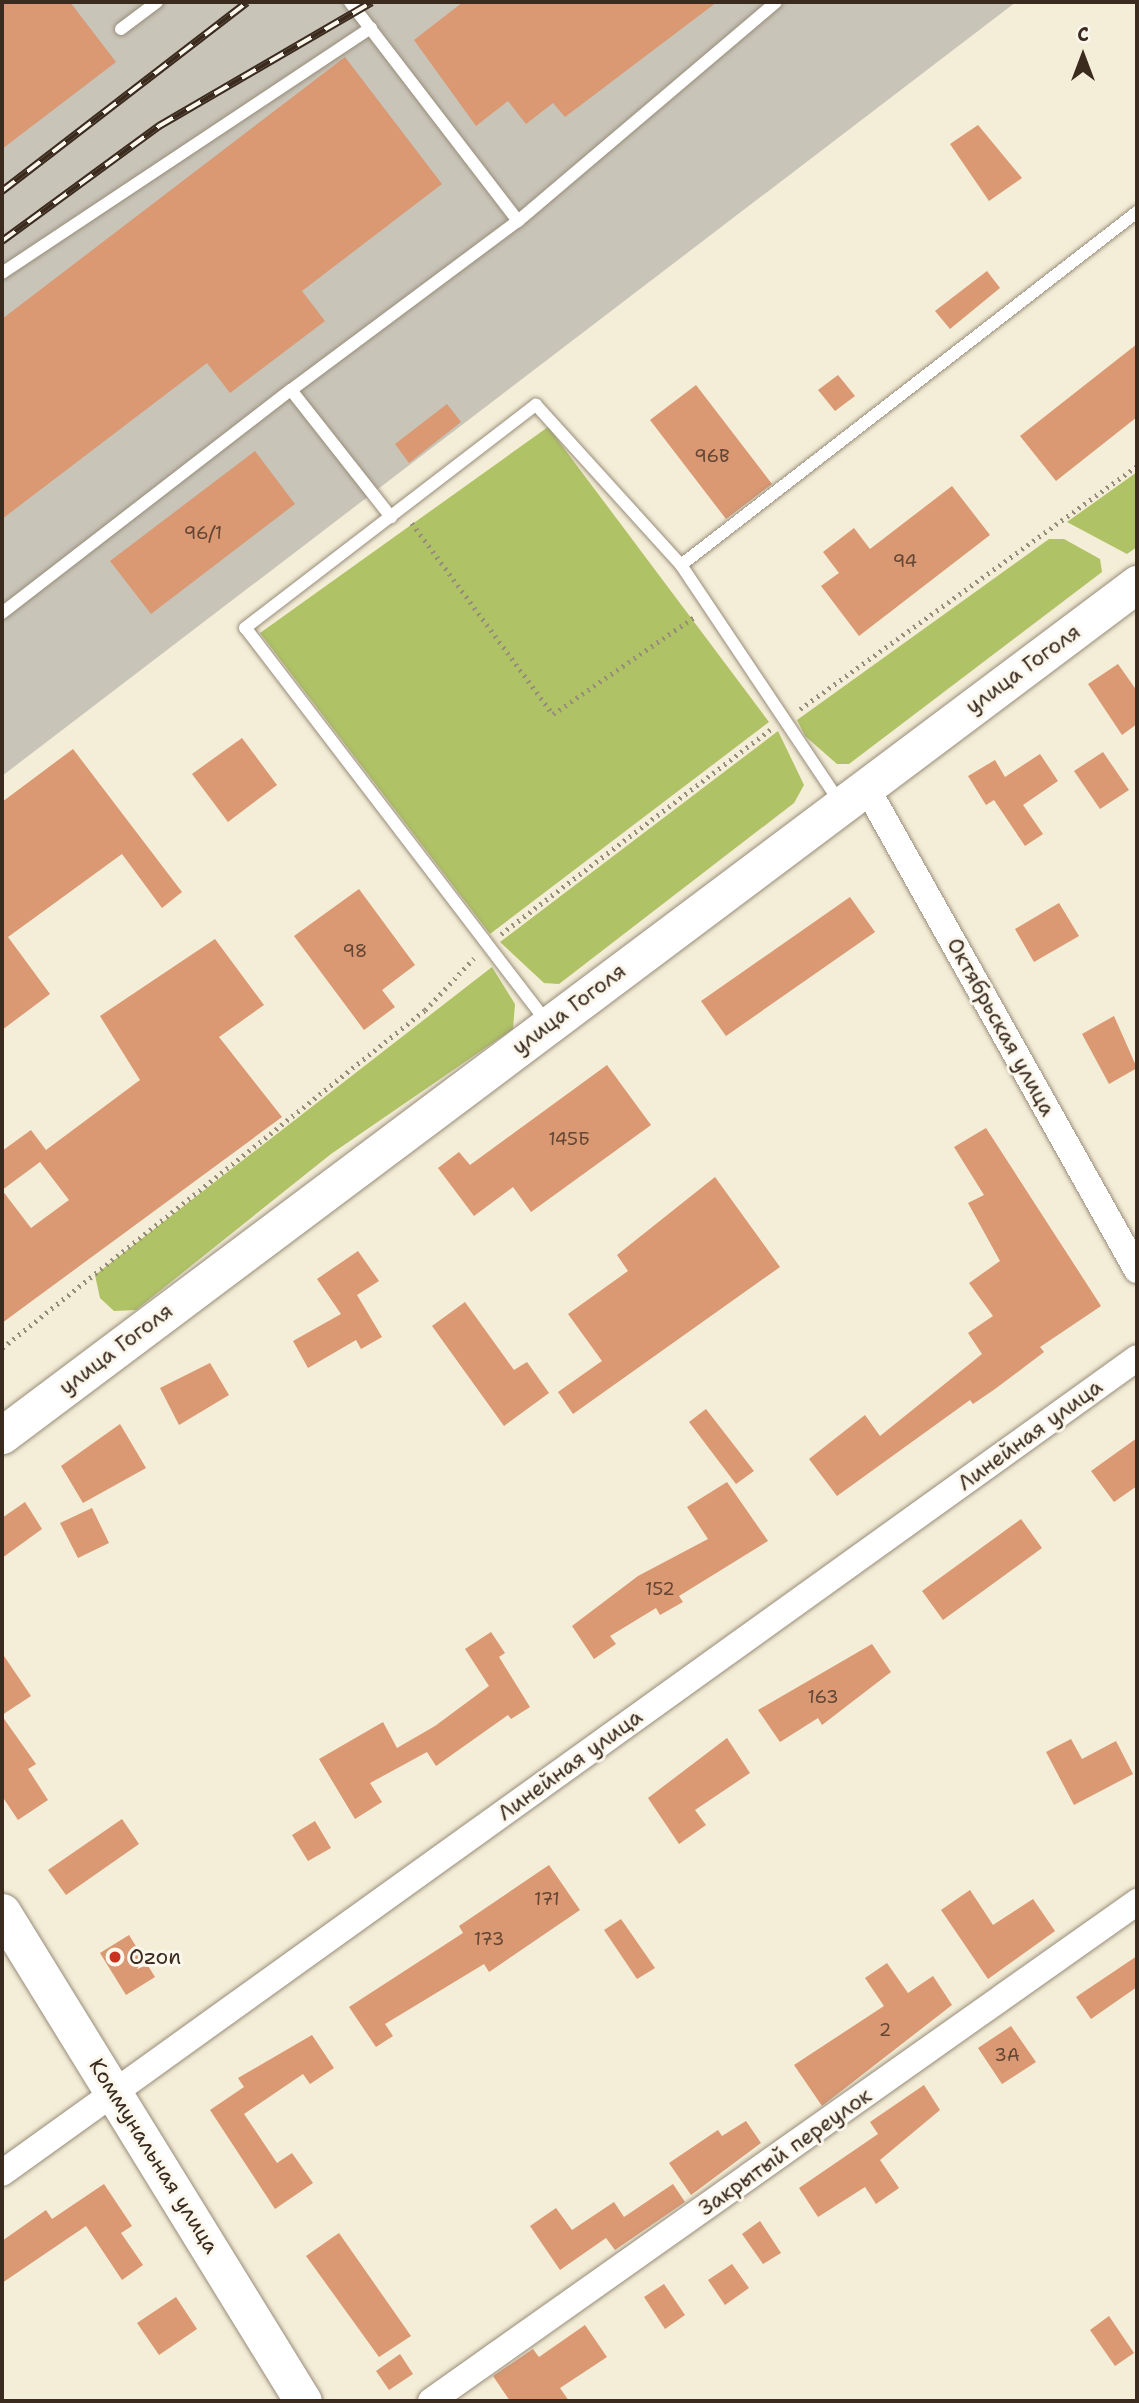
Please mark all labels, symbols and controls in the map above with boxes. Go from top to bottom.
north arrow [1048,21,1118,91]
text: С [1077,22,1089,47]
house number: 96В [694,445,730,467]
house number: 96/1 [184,522,222,544]
house number: 94 [893,550,917,572]
street label: улица Гоголя [961,619,1085,719]
street label: Октябрьская улица [942,933,1060,1121]
house number: 98 [343,940,367,962]
street label: улица Гоголя [507,958,631,1060]
house number: 145Б [548,1128,590,1150]
street label: улица Гоголя [54,1298,178,1400]
street label: Линейная улица [953,1374,1107,1496]
house number: 152 [645,1578,675,1600]
house number: 163 [808,1686,838,1708]
street label: Линейная улица [493,1704,647,1826]
house number: 171 [534,1888,560,1910]
house number: 173 [474,1928,504,1950]
place label: Ozon [129,1944,181,1970]
marker: Ozon [107,1949,123,1965]
house number: 2 [879,2019,891,2041]
house number: 3А [994,2044,1020,2066]
street label: Коммунальная улица [84,2054,224,2258]
street label: Закрытый переулок [694,2083,876,2221]

